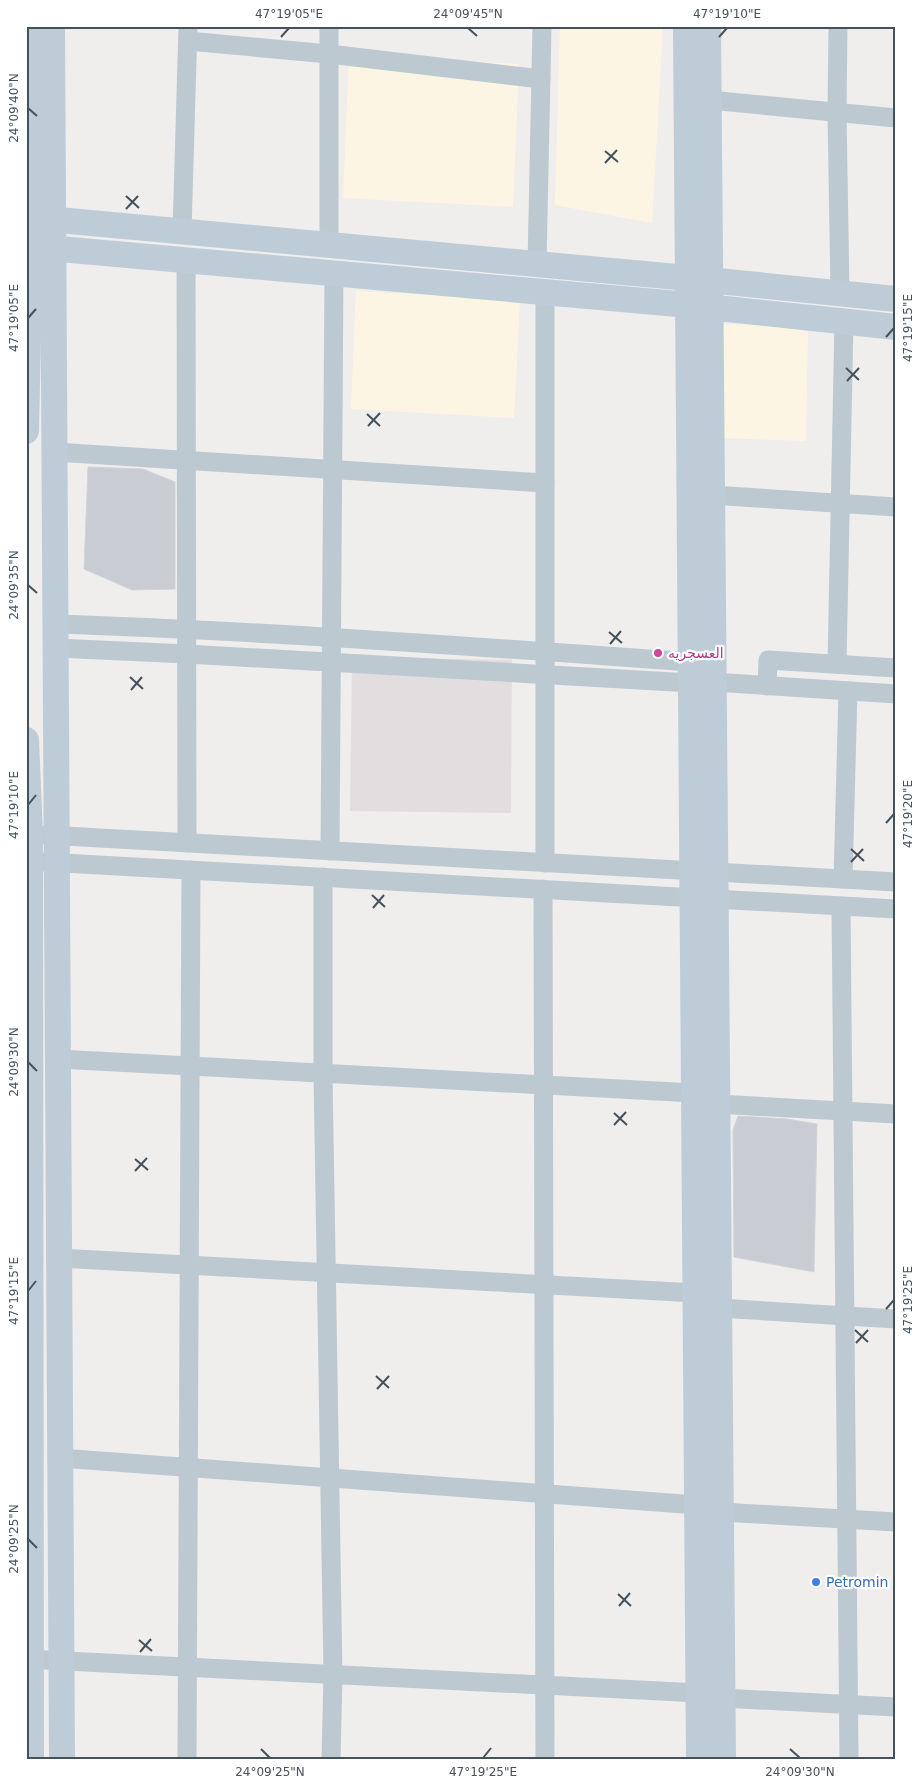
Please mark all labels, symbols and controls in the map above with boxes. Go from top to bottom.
text: 47°19'05"E [255,7,323,21]
text: 24°09'45"N [433,7,503,21]
text: 47°19'10"E [693,7,761,21]
text: 24°09'40"N [7,73,21,143]
text: 47°19'05"E [7,284,21,352]
text: 47°19'15"E [901,294,915,362]
text: 24°09'35"N [7,550,21,620]
place label: العسجريه [668,645,724,662]
marker: العسجريه [652,647,664,659]
text: 47°19'10"E [7,771,21,839]
text: 47°19'20"E [901,780,915,848]
text: 24°09'30"N [7,1027,21,1097]
text: 47°19'15"E [7,1257,21,1325]
text: 47°19'25"E [901,1266,915,1334]
text: 24°09'25"N [7,1504,21,1574]
place label: Petromin [826,1574,888,1590]
marker: Petromin [810,1576,822,1588]
text: 24°09'25"N [235,1765,305,1779]
text: 47°19'25"E [449,1765,517,1779]
text: 24°09'30"N [765,1765,835,1779]

